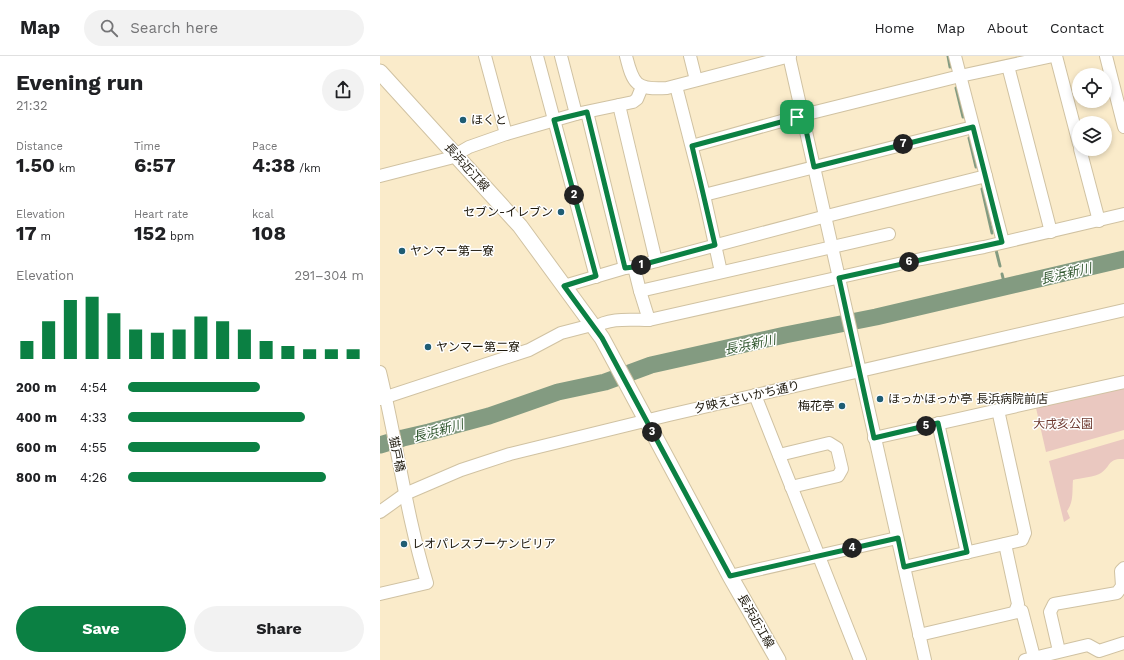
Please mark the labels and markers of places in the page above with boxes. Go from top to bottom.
pin [780,100,814,134]
place label: ほくと [471,113,507,127]
marker: ほくと [458,115,468,125]
pin: 7 [893,134,913,154]
pin: 2 [564,185,584,205]
place label: セブン-イレブン [463,205,553,219]
marker: セブン-イレブン [556,207,566,217]
place label: ヤンマー第一寮 [410,244,494,258]
marker: ヤンマー第一寮 [397,246,407,256]
pin: 6 [899,252,919,272]
pin: 1 [631,255,651,275]
place label: ヤンマー第二寮 [436,340,520,354]
marker: ヤンマー第二寮 [423,342,433,352]
place label: ほっかほっか亭 長浜病院前店 [888,392,1048,406]
marker: ほっかほっか亭 長浜病院前店 [875,394,885,404]
place label: 梅花亭 [798,399,834,413]
marker: 梅花亭 [837,401,847,411]
pin: 5 [916,416,936,436]
pin: 3 [642,422,662,442]
place label: レオパレスブーケンビリア [412,537,556,551]
pin: 4 [842,538,862,558]
marker: レオパレスブーケンビリア [399,539,409,549]

